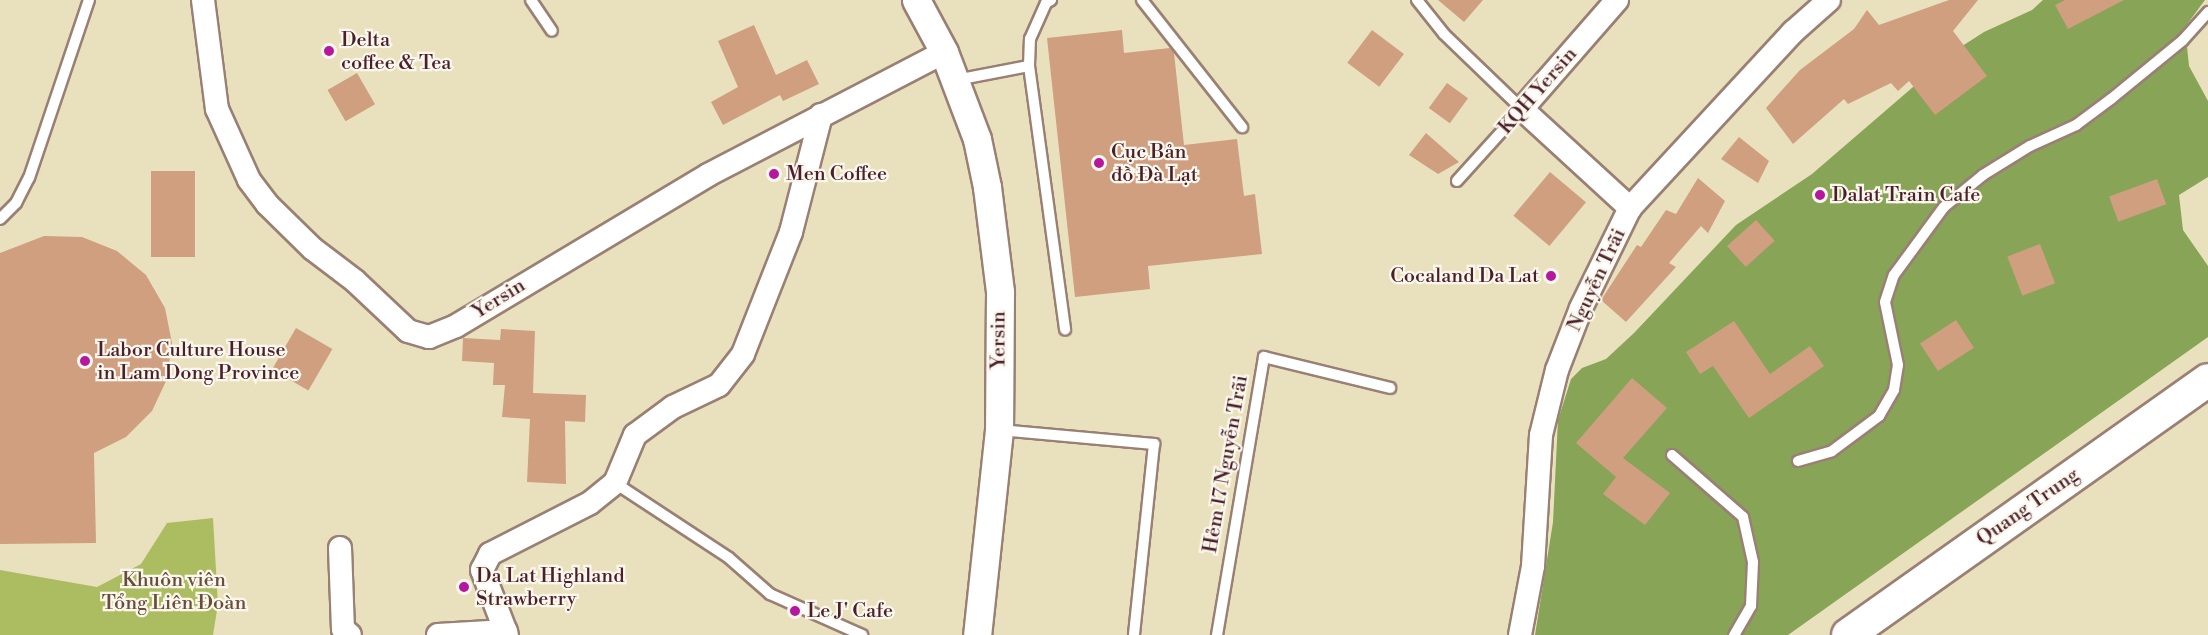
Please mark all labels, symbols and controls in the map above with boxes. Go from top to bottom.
place label: Delta coffee & Tea [341,28,451,75]
street label: KQH Yersin [1494,43,1582,139]
marker: Delta coffee & Tea [322,44,336,58]
place label: Cục Bản đồ Đà Lạt [1111,140,1198,187]
marker: Cục Bản đồ Đà Lạt [1092,156,1106,170]
place label: Men Coffee [786,162,887,186]
marker: Men Coffee [767,167,781,181]
place label: Dalat Train Cafe [1832,183,1980,207]
marker: Dalat Train Cafe [1813,188,1827,202]
street label: Nguyễn Trãi [1563,225,1631,335]
place label: Cocaland Da Lat [1390,264,1539,288]
marker: Cocaland Da Lat [1544,269,1558,283]
street label: Yersin [468,274,530,324]
street label: Yersin [987,311,1011,369]
place label: Labor Culture House in Lam Dong Province [97,338,299,385]
marker: Labor Culture House in Lam Dong Province [78,354,92,368]
street label: Hẻm 17 Nguyễn Trãi [1199,373,1253,555]
street label: Quang Trung [1972,463,2084,551]
place label: Da Lat Highland Strawberry [476,564,625,611]
park label: Khuôn viên Tổng Liên Đoàn [102,568,246,615]
marker: Da Lat Highland Strawberry [457,580,471,594]
place label: Le J' Cafe [807,599,893,623]
marker: Le J' Cafe [788,604,802,618]

